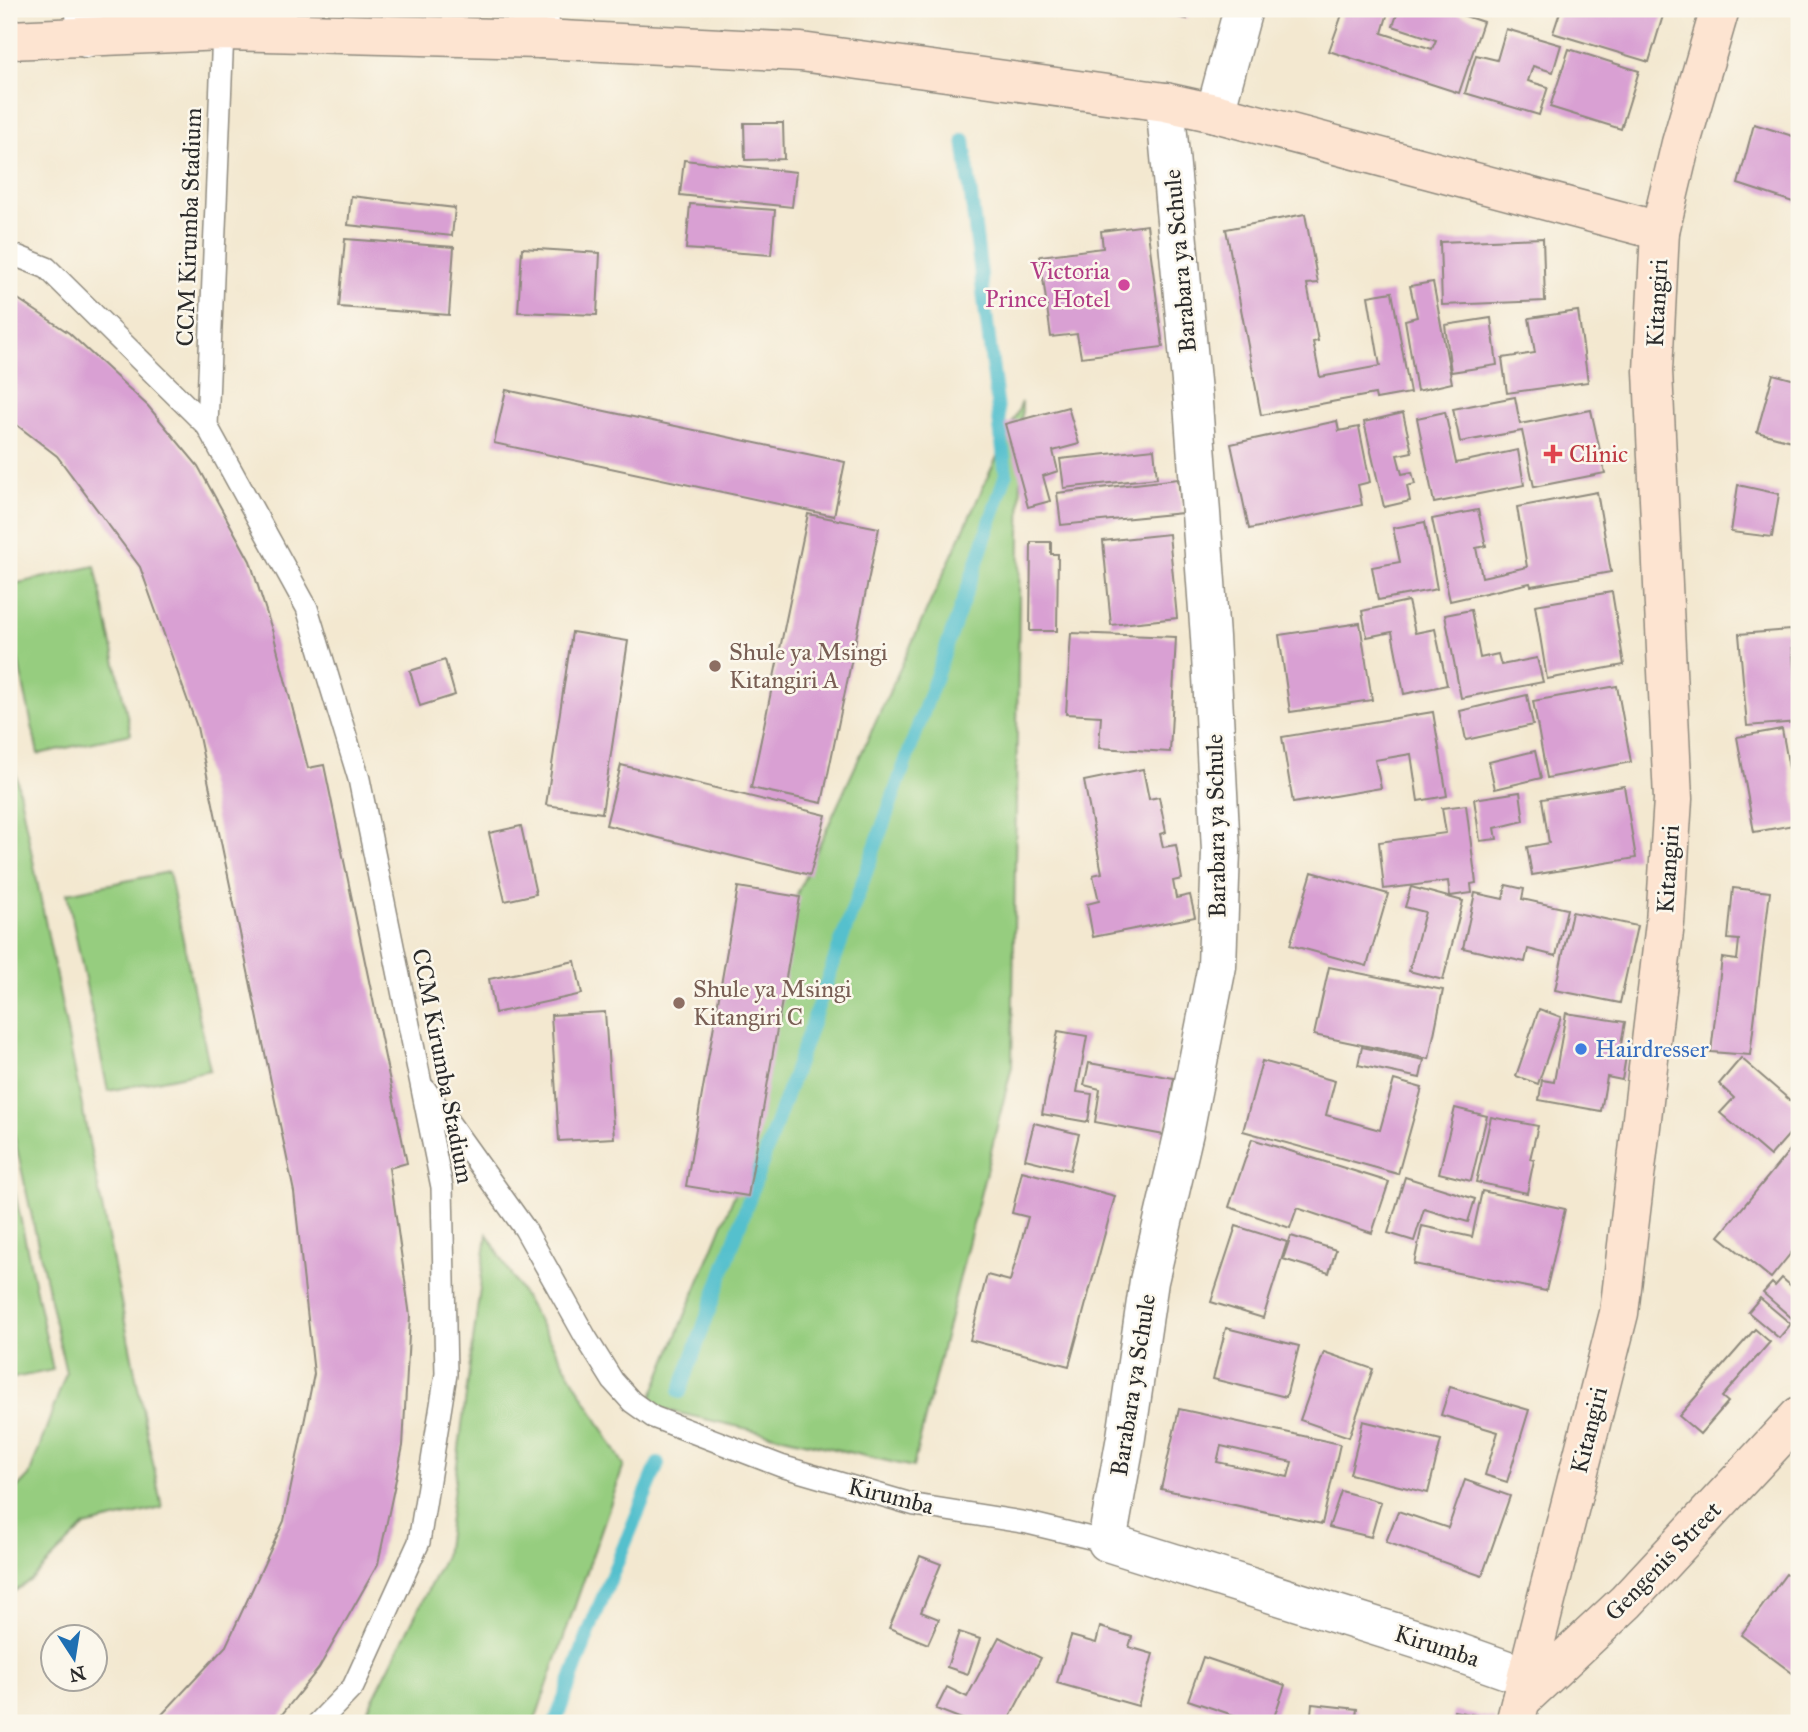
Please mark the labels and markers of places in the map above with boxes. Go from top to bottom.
place label: Victoria Prince Hotel [985,256,1111,314]
marker: Victoria Prince Hotel [1116,277,1132,293]
place label: Clinic [1569,439,1628,469]
marker: Clinic [1543,444,1563,464]
place label: Shule ya Msingi Kitangiri A [729,637,888,695]
marker: Shule ya Msingi Kitangiri A [707,658,723,674]
place label: Shule ya Msingi Kitangiri C [693,974,852,1032]
marker: Shule ya Msingi Kitangiri C [671,995,687,1011]
place label: Hairdresser [1595,1034,1709,1064]
marker: Hairdresser [1573,1041,1589,1057]

